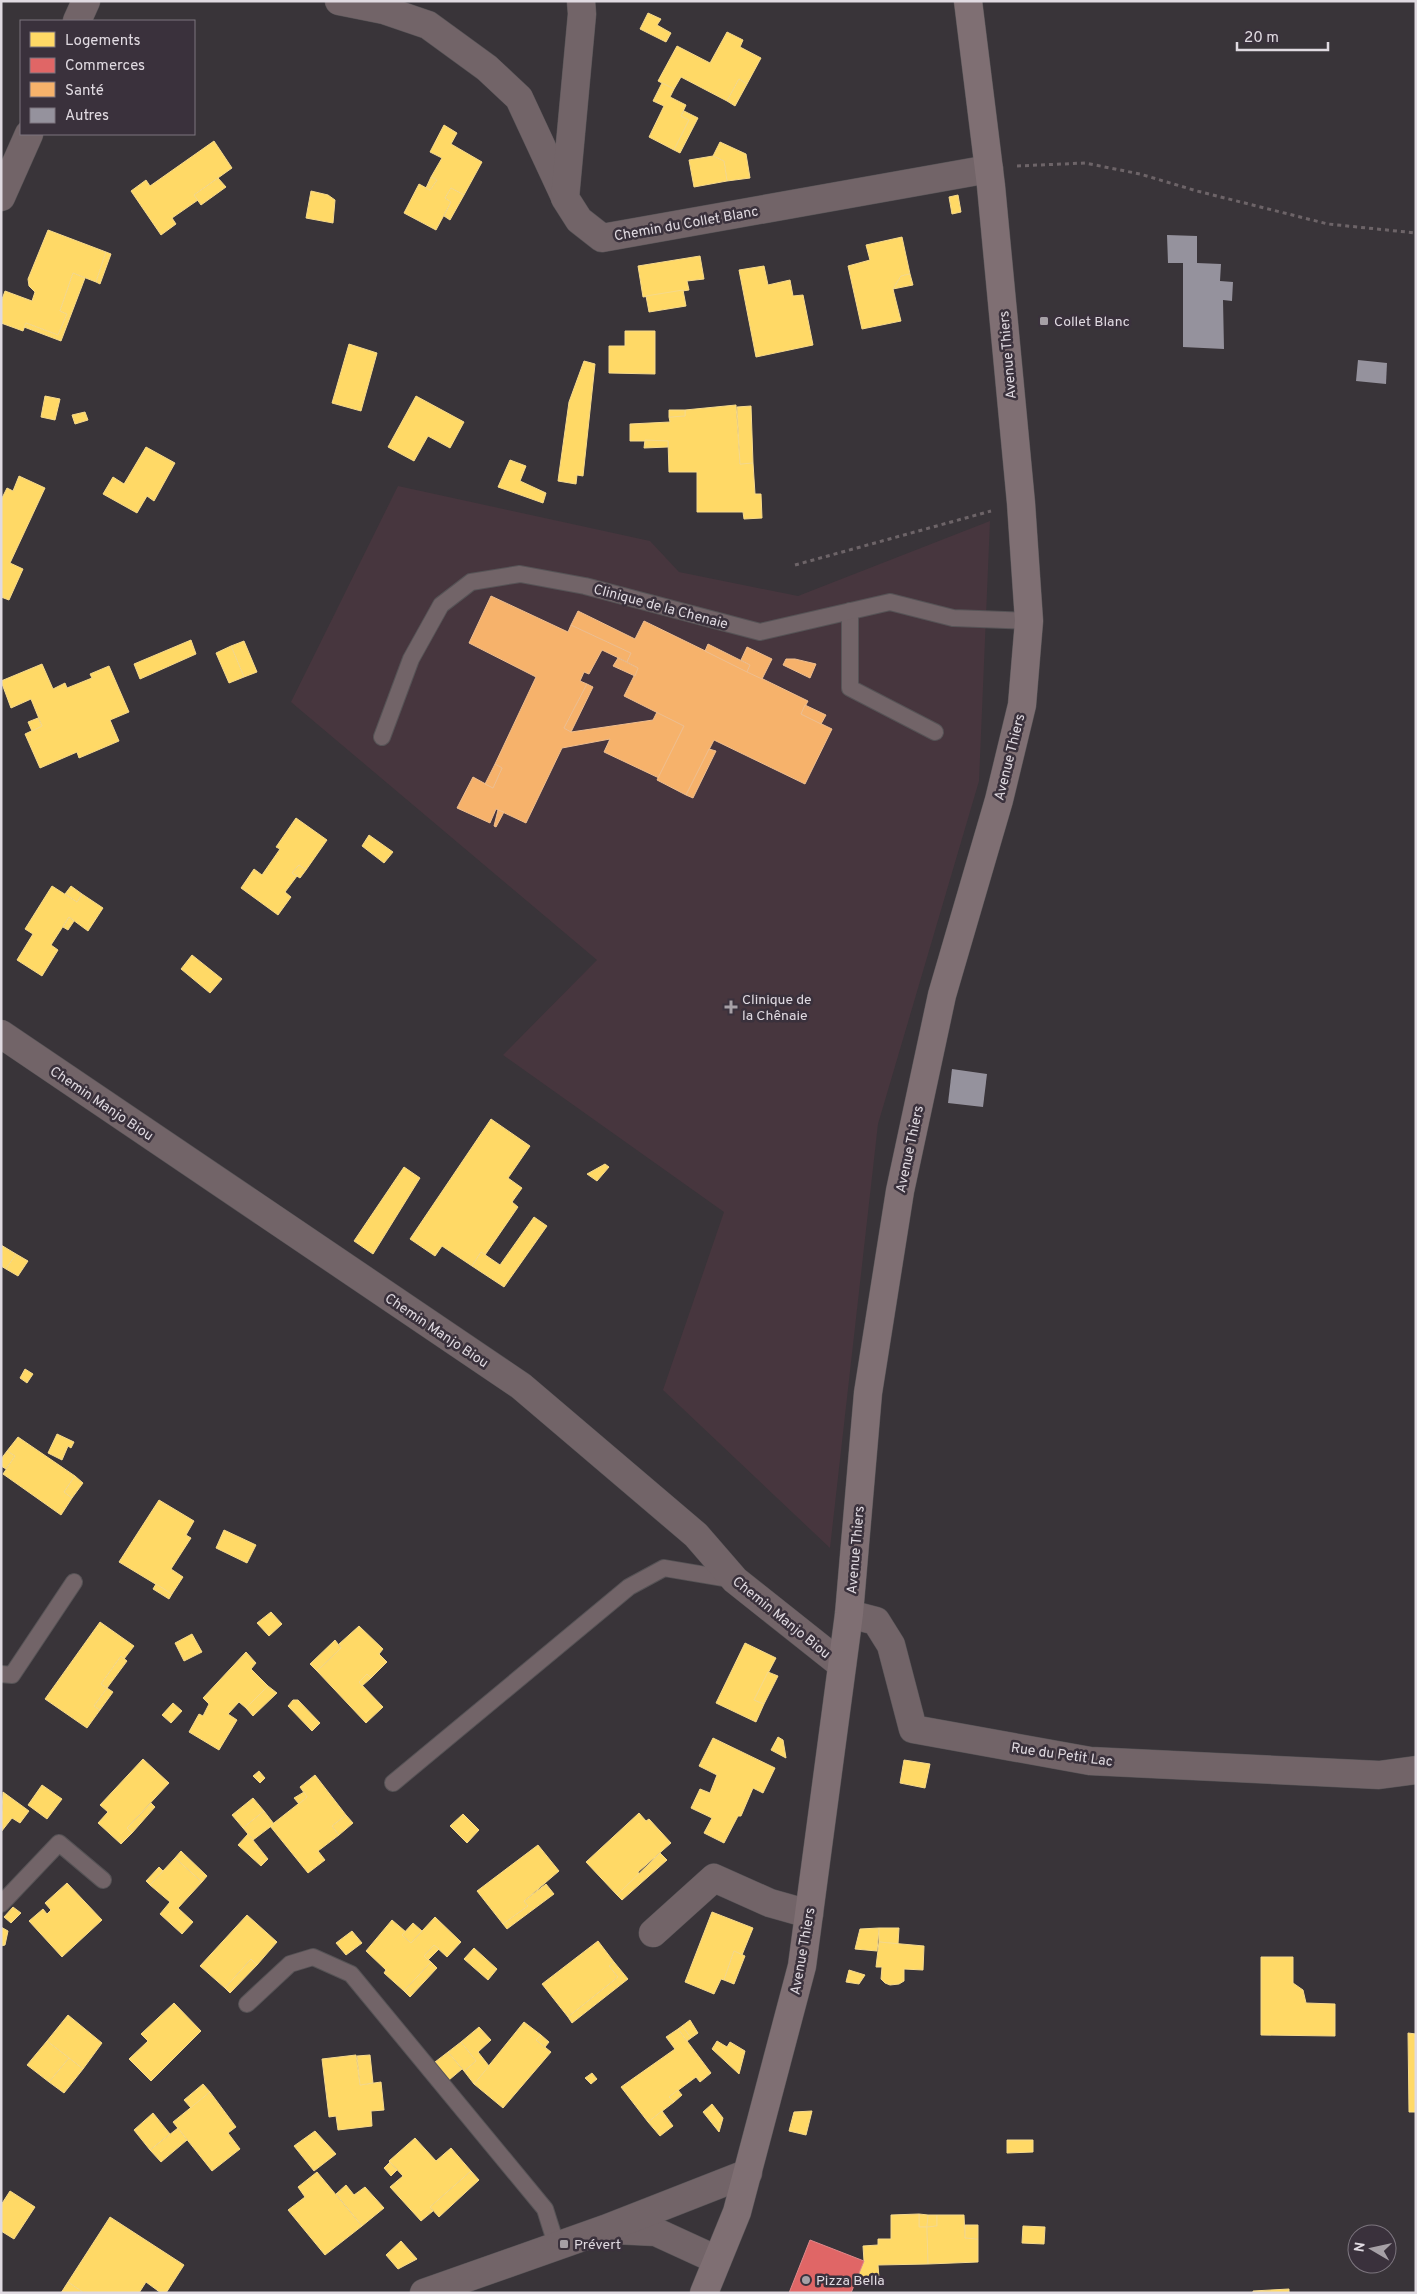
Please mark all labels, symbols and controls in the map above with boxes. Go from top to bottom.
legend [20,20,195,135]
scale bar [1237,20,1328,52]
text: 20 m [1244,29,1279,48]
text: Logements [65,32,141,51]
text: Commerces [65,57,145,76]
text: Santé [65,82,104,101]
text: Autres [65,107,109,126]
street label: Chemin du Collet Blanc [613,203,760,246]
street label: Avenue Thiers [996,310,1021,400]
place label: Collet Blanc [1054,314,1130,331]
marker: Collet Blanc [1038,315,1050,327]
street label: Clinique de la Chenaie [592,581,730,634]
street label: Avenue Thiers [991,712,1029,802]
place label: Clinique de la Chênaie [742,992,812,1025]
marker: Clinique de la Chênaie [724,1000,738,1014]
street label: Chemin Manjo Biou [46,1063,156,1145]
street label: Avenue Thiers [893,1104,928,1194]
street label: Chemin Manjo Biou [381,1290,491,1372]
street label: Avenue Thiers [844,1505,869,1595]
street label: Chemin Manjo Biou [729,1573,833,1663]
street label: Rue du Petit Lac [1010,1740,1114,1771]
street label: Avenue Thiers [787,1906,820,1996]
north arrow [1347,2224,1397,2274]
place label: Prévert [574,2237,621,2254]
marker: Prévert [558,2238,570,2250]
text: N [1351,2241,1370,2254]
place label: Pizza Bella [816,2273,885,2290]
marker: Pizza Bella [800,2274,812,2286]

